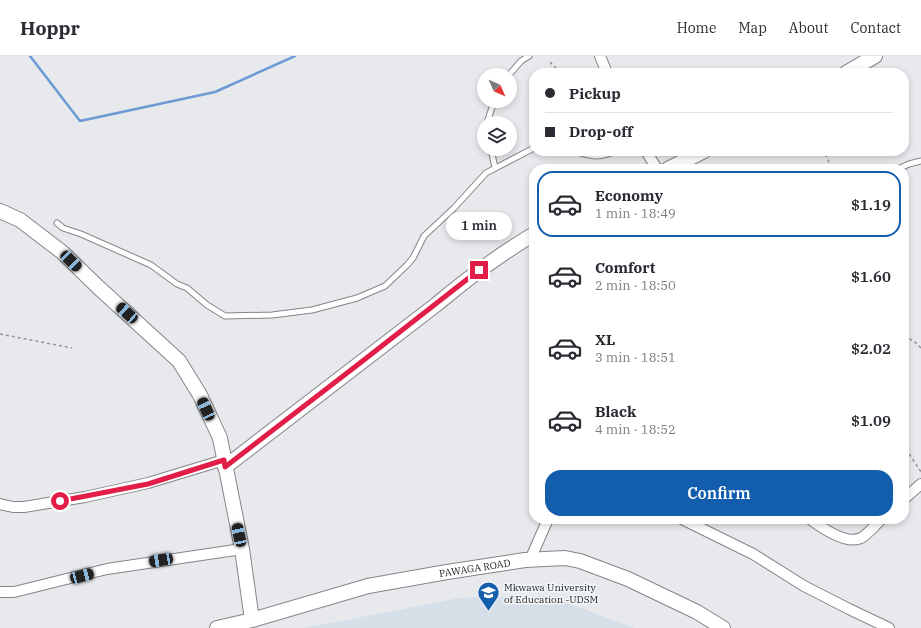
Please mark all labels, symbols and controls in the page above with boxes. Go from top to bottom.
text: Hoppr [20,16,80,40]
text: Home [677,19,716,37]
text: Map [738,19,767,37]
text: About [789,19,828,37]
text: Contact [850,19,901,37]
north arrow [477,68,517,108]
map controls [477,68,517,156]
text: Pickup [569,84,621,103]
button: layers [477,116,517,156]
text: Drop-off [569,122,633,141]
icon: car [547,186,583,222]
text: Economy [595,186,663,205]
text: $1.19 [851,195,891,214]
text: 1 min · 18:49 [595,205,676,222]
callout: 1 min [446,212,512,240]
text: 1 min [461,217,497,234]
car [58,248,84,274]
icon: car [547,258,583,294]
text: Comfort [595,258,655,277]
route end [470,261,488,279]
text: $1.60 [851,267,891,286]
text: 2 min · 18:50 [595,277,676,294]
car [114,301,140,325]
icon: car [547,330,583,366]
text: XL [595,330,615,349]
text: $2.02 [851,339,891,358]
text: 3 min · 18:51 [595,349,676,366]
car [195,396,217,422]
icon: car [547,402,583,438]
text: Black [595,402,636,421]
text: $1.09 [851,411,891,430]
text: 4 min · 18:52 [595,421,676,438]
button: Confirm [545,470,893,516]
route start [51,492,69,510]
car [231,522,247,548]
car [148,552,174,568]
street label: PAWAGA ROAD [438,556,511,580]
car [69,567,95,585]
school or university icon: Mkwawa University of Education -UDSM [476,580,502,613]
place label: Mkwawa University of Education -UDSM [504,581,599,606]

